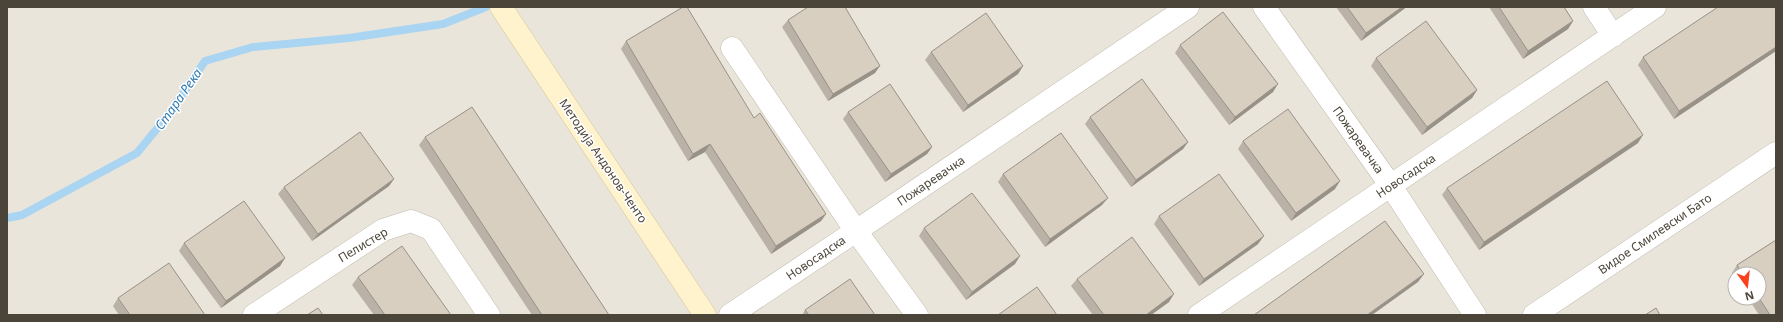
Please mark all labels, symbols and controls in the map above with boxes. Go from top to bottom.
water label: Стара Река [150,64,206,133]
street label: Методија Андонов-Ченто [555,95,651,226]
street label: Пожаревачка [1329,103,1388,177]
street label: Новосадска [1373,149,1439,202]
street label: Пожаревачка [893,152,968,210]
street label: Видое Смилевски Бато [1595,189,1715,278]
street label: Пелистер [335,223,391,266]
street label: Новосадска [783,231,849,284]
north arrow [1727,266,1767,306]
text: N [1743,288,1756,305]

